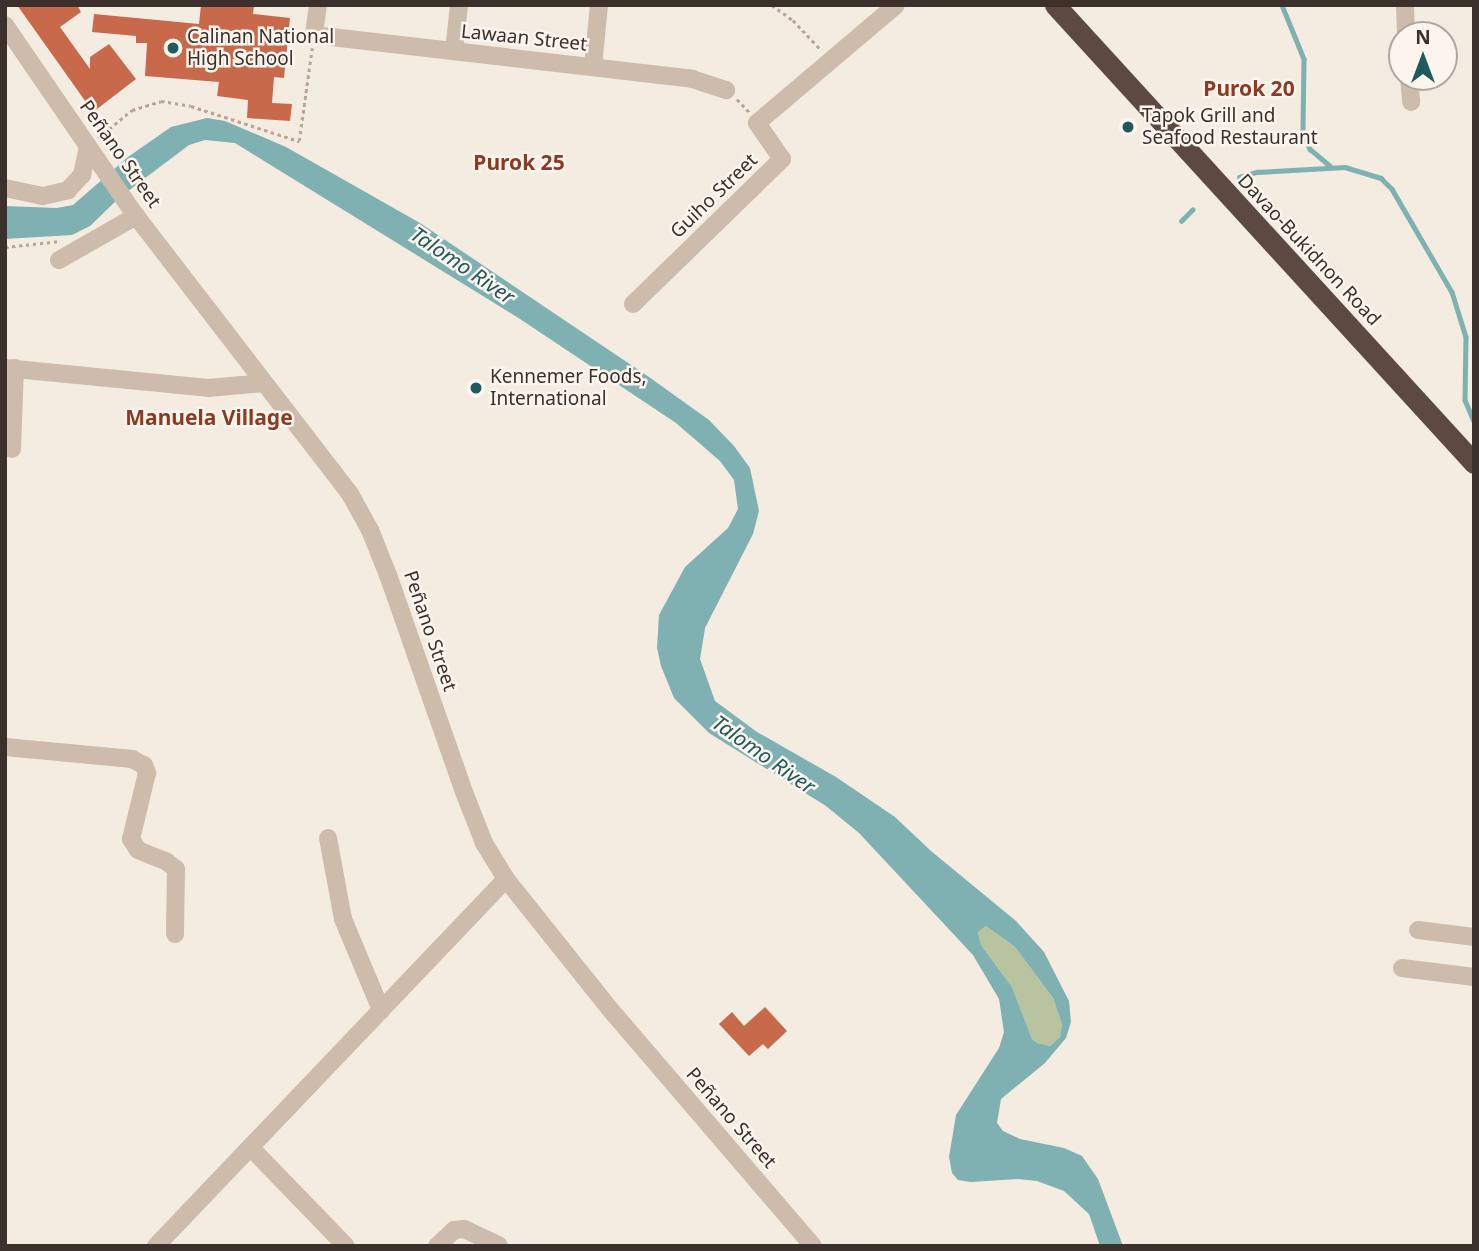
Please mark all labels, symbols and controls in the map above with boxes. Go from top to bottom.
street label: Lawaan Street [460,20,588,56]
north arrow [1388,21,1458,91]
text: N [1415,24,1431,50]
place label: Calinan National High School [187,26,334,70]
marker: Calinan National High School [165,40,181,56]
district label: Purok 20 [1203,75,1295,101]
street label: Peñano Street [75,96,165,212]
place label: Tapok Grill and Seafood Restaurant [1142,105,1318,149]
marker: Tapok Grill and Seafood Restaurant [1120,119,1136,135]
district label: Purok 25 [473,149,565,175]
street label: Guiho Street [666,149,762,243]
street label: Davao-Bukidnon Road [1233,170,1385,330]
water label: Talomo River [406,221,520,309]
place label: Kennemer Foods, International [490,366,647,410]
marker: Kennemer Foods, International [468,380,484,396]
district label: Manuela Village [125,404,293,430]
street label: Peñano Street [399,568,461,694]
water label: Talomo River [708,709,820,799]
street label: Peñano Street [681,1063,781,1173]

